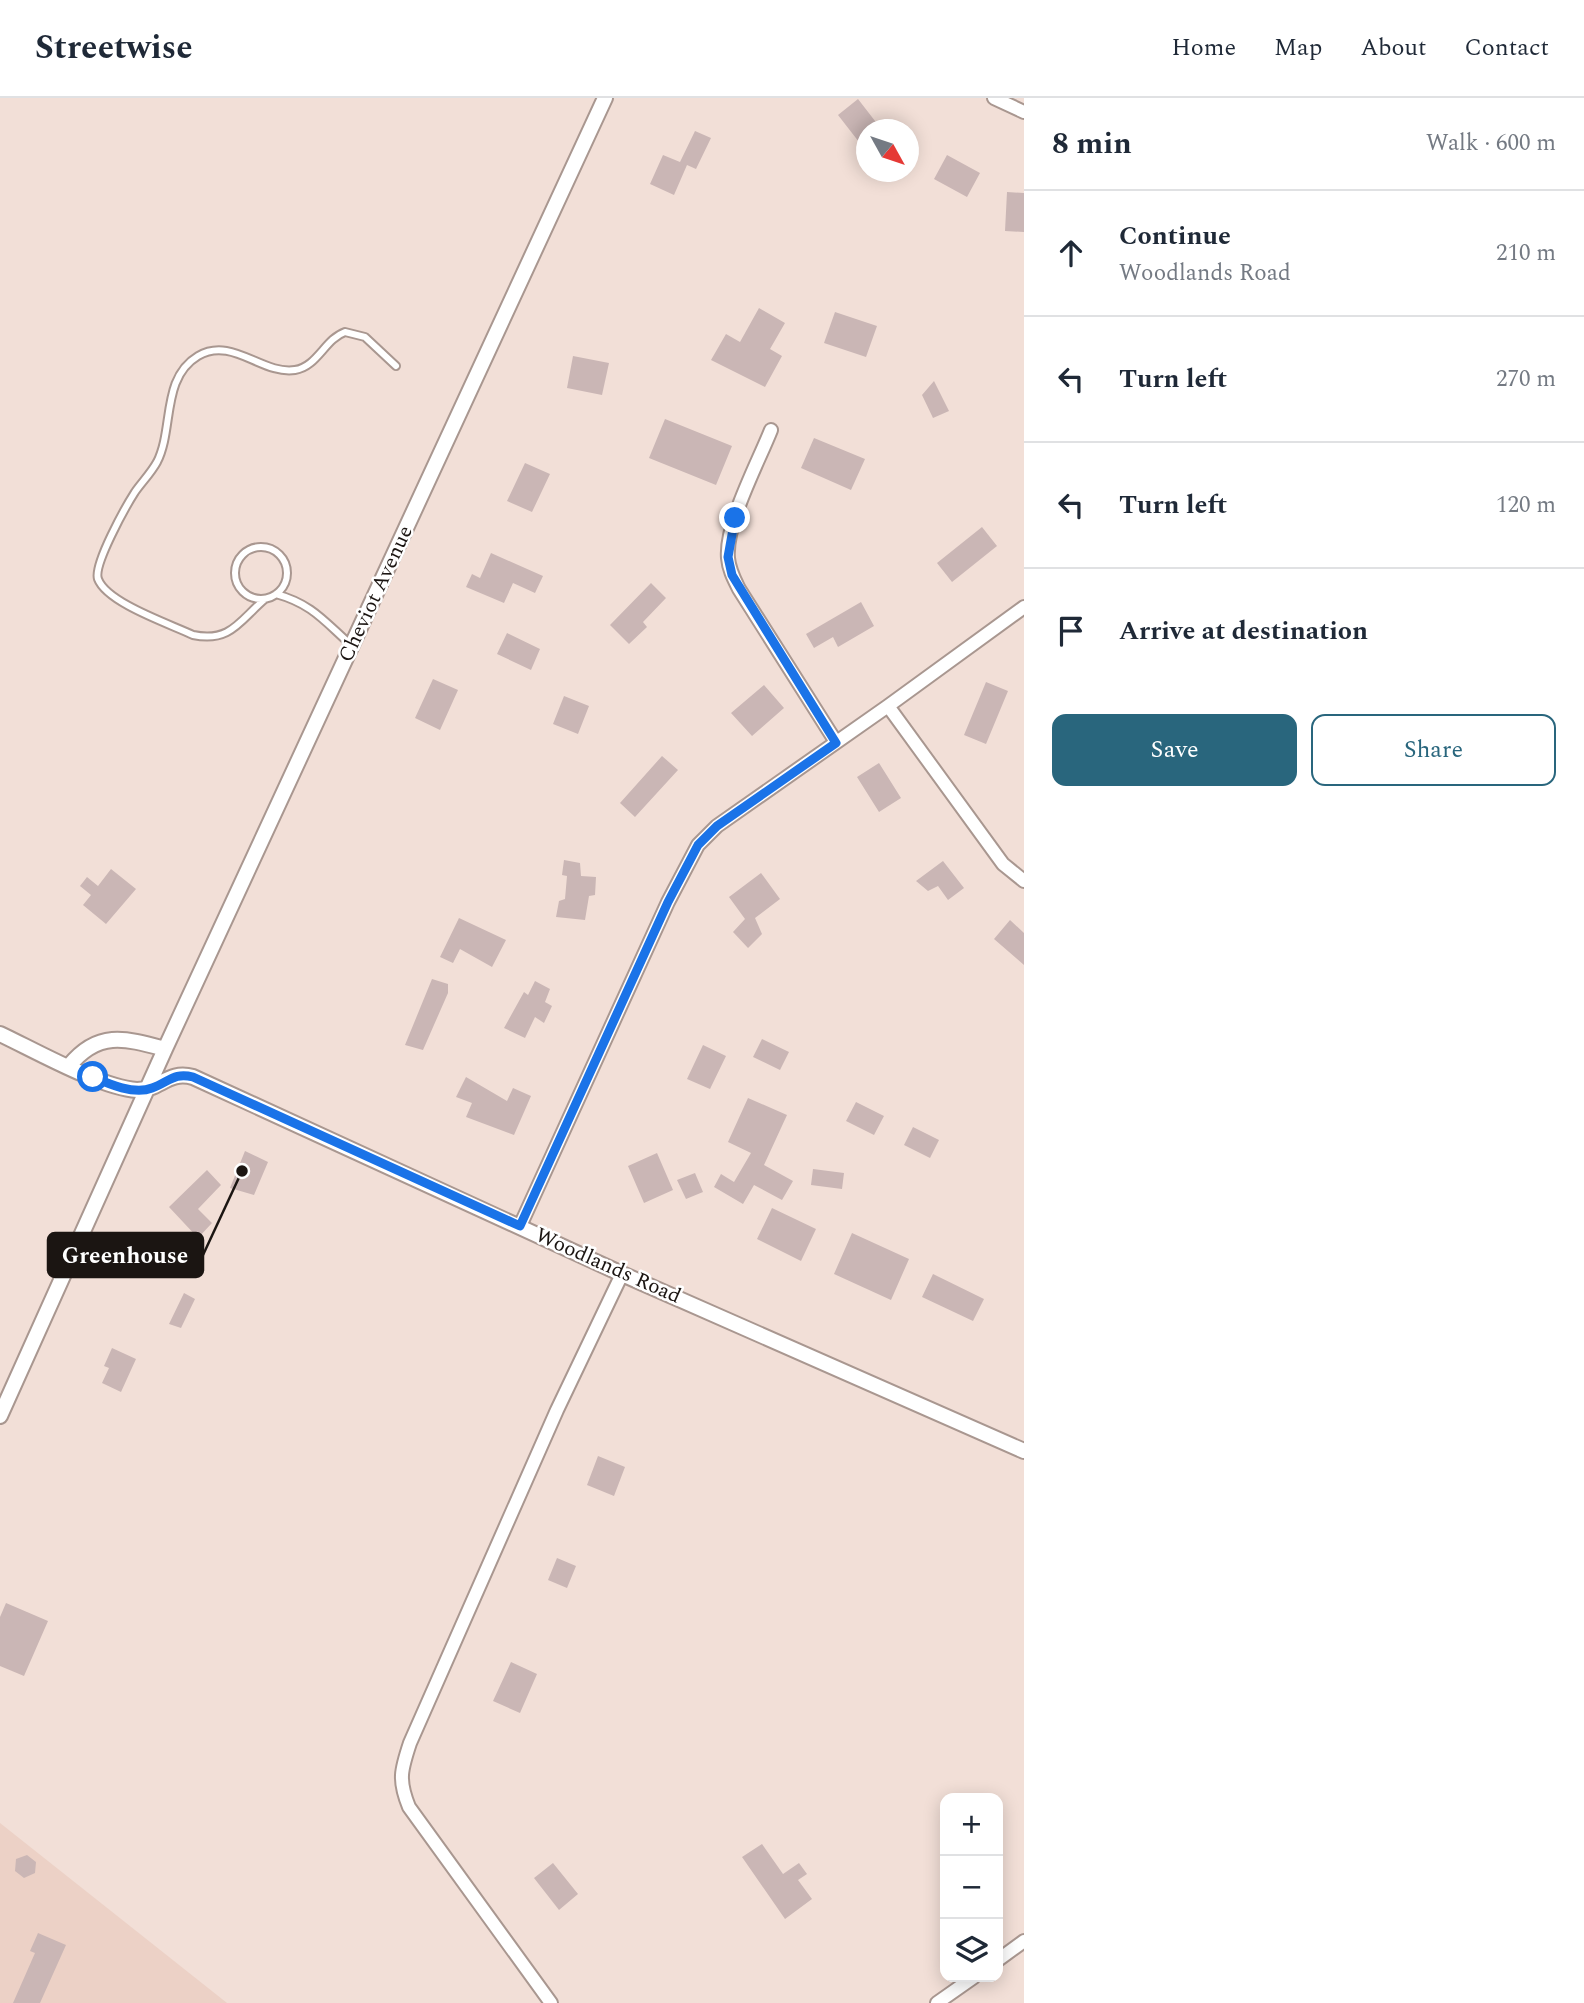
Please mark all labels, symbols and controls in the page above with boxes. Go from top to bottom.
text: Streetwise [35,23,193,73]
text: Home [1171,30,1236,66]
text: Map [1274,30,1322,66]
text: About [1360,30,1426,66]
text: Contact [1464,30,1549,66]
north arrow [856,119,919,182]
text: 8 min [1052,121,1132,167]
text: Walk · 600 m [1426,126,1556,161]
text: Continue [1119,216,1231,256]
icon: ahead [1052,234,1090,272]
text: 210 m [1496,236,1556,271]
text: Woodlands Road [1119,256,1291,291]
text: Turn left [1119,359,1227,399]
icon: left [1052,360,1090,398]
text: 270 m [1496,362,1556,397]
text: Turn left [1119,485,1227,525]
icon: left [1052,486,1090,524]
text: 120 m [1496,488,1556,523]
route end [719,502,750,533]
street label: Cheviot Avenue [330,520,422,668]
text: Arrive at destination [1119,611,1368,651]
icon: arrive [1052,612,1090,650]
button: Save [1052,714,1297,786]
button: Share [1311,714,1556,786]
route start [77,1061,108,1092]
street label: Woodlands Road [530,1219,686,1313]
callout: Greenhouse [48,1233,203,1277]
text: Greenhouse [62,1239,188,1274]
map controls [940,1793,1003,1982]
button: + [940,1793,1003,1856]
button: − [940,1856,1003,1919]
button: layers [940,1919,1003,1982]

